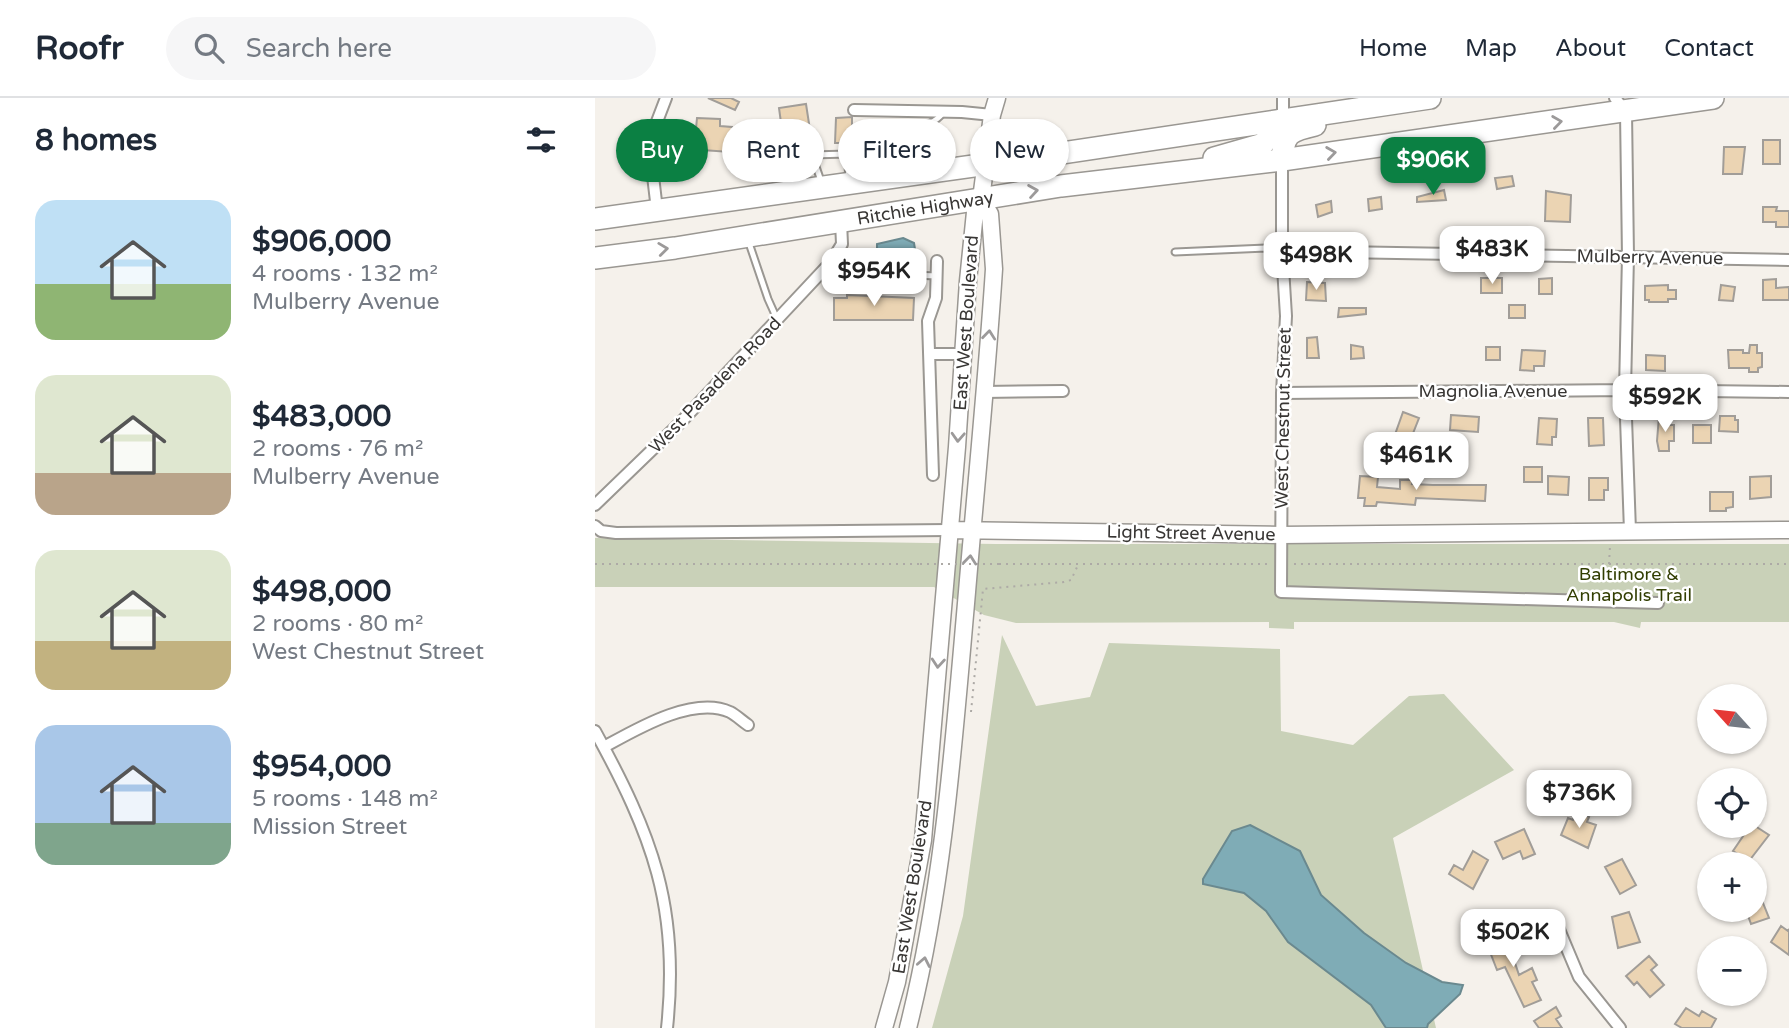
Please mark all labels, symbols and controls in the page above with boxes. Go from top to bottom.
search box [166,17,656,80]
text: Roofr [35,29,124,68]
icon: search [190,29,228,67]
text: Search here [246,33,392,64]
text: Home [1359,34,1427,63]
text: Map [1465,34,1517,63]
text: About [1555,34,1626,63]
text: Contact [1664,34,1754,63]
one-way arrow [1551,114,1562,129]
chip: Buy [616,119,708,182]
chip: Rent [722,119,824,182]
chip: Filters [838,119,956,182]
chip: New [970,119,1069,182]
icon: filters [522,121,560,159]
text: 8 homes [35,122,157,159]
pin: $906K [1384,138,1482,197]
one-way arrow [1325,146,1337,161]
text: $906K [1397,146,1469,174]
one-way arrow [1027,184,1039,199]
street label: Ritchie Highway [855,186,995,230]
text: $906,000 [252,223,391,260]
pin: $483K [1443,226,1541,286]
icon: home [91,228,175,312]
pin: $498K [1267,232,1365,292]
street label: East West Boulevard [949,235,983,411]
text: $483K [1456,235,1528,263]
text: $498K [1280,241,1352,269]
one-way arrow [657,242,669,257]
street label: Mulberry Avenue [1576,245,1724,269]
pin: $954K [825,248,923,308]
text: $954K [838,257,910,285]
text: 4 rooms · 132 m² [252,260,438,288]
text: Mulberry Avenue [252,288,439,316]
street label: West Pasadena Road [644,312,786,458]
street label: West Chestnut Street [1270,327,1296,509]
one-way arrow [981,330,996,341]
pin: $592K [1616,374,1714,434]
street label: Magnolia Avenue [1419,380,1567,402]
text: $592K [1629,383,1701,411]
text: $483,000 [252,398,391,435]
icon: home [91,403,175,487]
one-way arrow [951,432,966,443]
pin: $461K [1367,432,1465,492]
text: 2 rooms · 76 m² [252,435,423,463]
text: $461K [1380,441,1452,469]
text: Mulberry Avenue [252,463,439,491]
street label: Light Street Avenue [1106,521,1276,545]
one-way arrow [962,554,977,565]
park label: Baltimore & Annapolis Trail [1566,563,1692,606]
text: $498,000 [252,573,391,610]
icon: home [91,578,175,662]
text: 2 rooms · 80 m² [252,610,423,638]
text: West Chestnut Street [252,638,484,666]
one-way arrow [931,658,946,669]
north arrow [1697,684,1767,754]
map controls [1697,684,1767,1006]
text: $954,000 [252,748,391,785]
icon: home [91,753,175,837]
button: locate [1697,768,1767,838]
pin: $736K [1530,770,1628,830]
text: $736K [1543,779,1615,807]
text: 5 rooms · 148 m² [252,785,438,813]
street label: East West Boulevard [887,799,937,975]
text: Mission Street [252,813,407,841]
button: + [1697,852,1767,922]
pin: $502K [1464,910,1562,969]
text: $502K [1477,918,1549,946]
button: − [1697,936,1767,1006]
one-way arrow [915,956,930,968]

